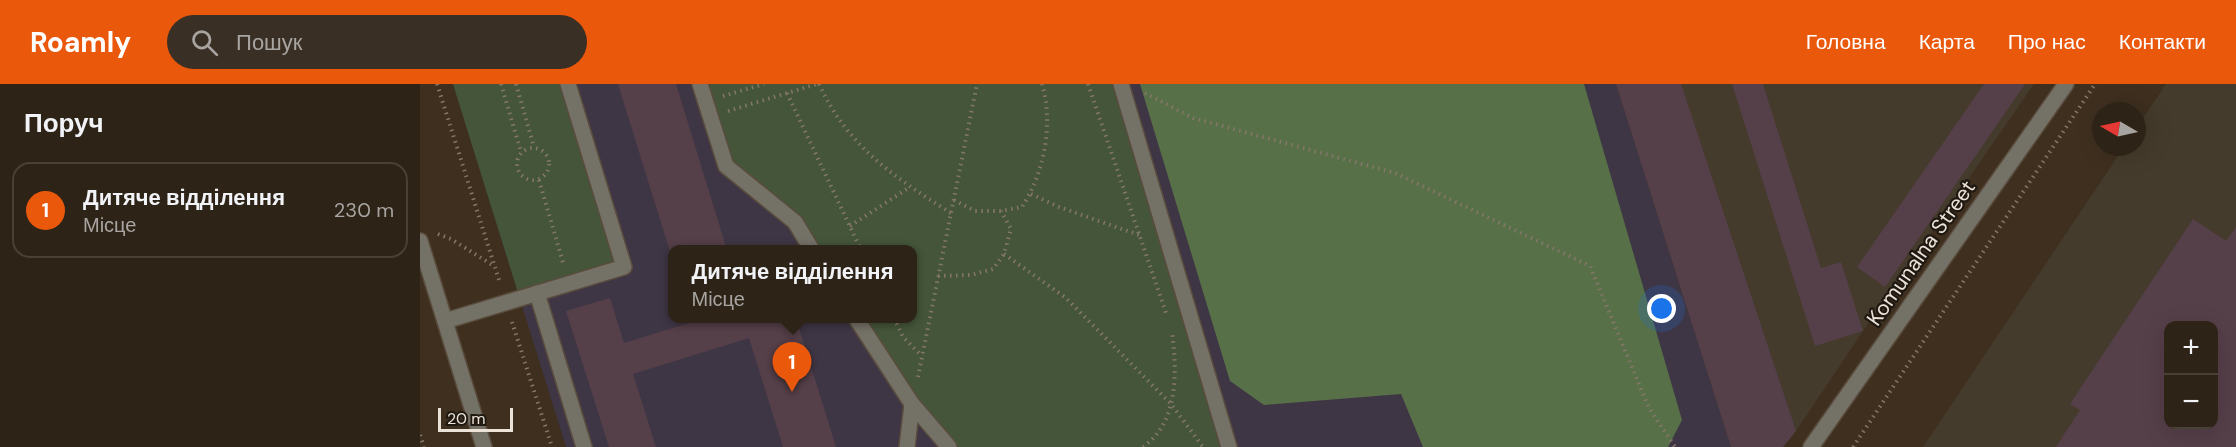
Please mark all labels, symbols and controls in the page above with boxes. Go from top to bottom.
search box [167,15,587,69]
text: Roamly [30,24,131,61]
icon: search [188,26,221,59]
text: Пошук [236,28,302,57]
text: Головна [1806,28,1886,56]
text: Карта [1919,28,1975,56]
text: Про нас [2008,28,2086,56]
text: Контакти [2119,28,2206,56]
north arrow [2092,102,2146,156]
text: Поруч [24,106,104,140]
street label: Komunalna Street [1860,175,1982,331]
text: Дитяче відділення [83,183,285,212]
text: 1 [42,197,49,223]
text: 230 m [334,197,394,223]
text: Місце [83,212,136,238]
popup [668,245,917,323]
text: Дитяче відділення [692,257,894,286]
text: Місце [692,286,745,312]
your location [1647,294,1676,323]
map controls [2164,321,2218,429]
button: + [2164,321,2218,375]
pin: 1 [772,342,812,392]
button: − [2164,375,2218,429]
scale bar [438,405,513,432]
text: 20 m [447,408,486,429]

